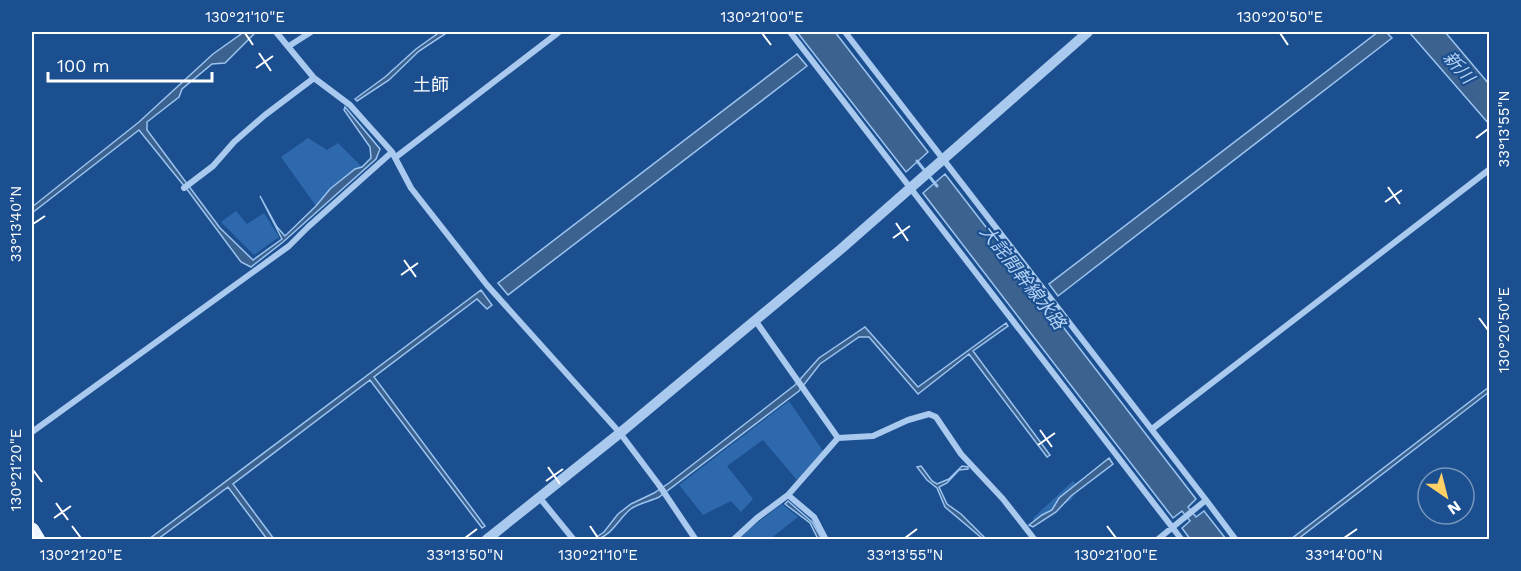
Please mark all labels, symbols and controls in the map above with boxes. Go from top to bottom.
text: 130°21'10"E [205,8,285,26]
text: 130°21'00"E [720,8,804,26]
text: 130°20'50"E [1237,8,1323,26]
scale bar [48,45,212,83]
water label: 新川 [1439,47,1480,89]
text: 100 m [57,55,110,76]
district label: 土師 [413,74,449,95]
text: 33°13'55"N [1495,90,1513,168]
text: 33°13'40"N [7,186,25,262]
water label: 大詫間幹線水路 [976,221,1071,335]
text: 130°20'50"E [1495,287,1513,373]
text: 130°21'20"E [7,429,25,511]
north arrow [1416,466,1476,526]
text: N [1444,497,1465,519]
text: 130°21'20"E [40,546,122,564]
text: 33°13'50"N [426,546,504,564]
text: 130°21'10"E [558,546,638,564]
text: 33°13'55"N [866,546,944,564]
text: 130°21'00"E [1074,546,1158,564]
text: 33°14'00"N [1305,546,1383,564]

